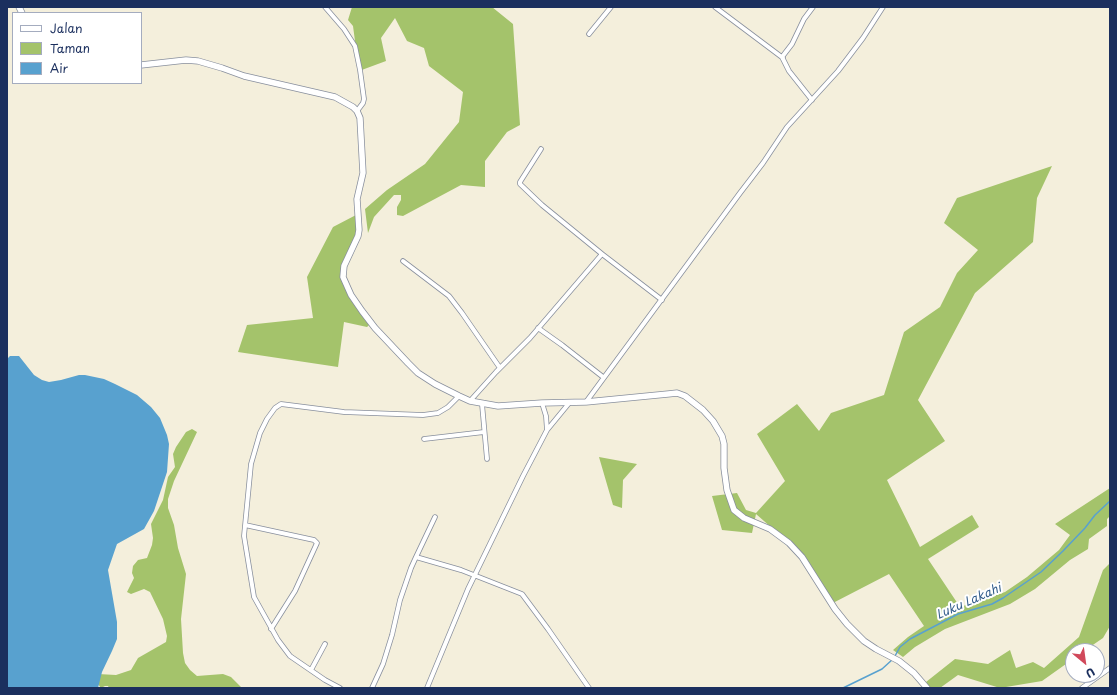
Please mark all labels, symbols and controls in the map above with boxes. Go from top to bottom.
legend [12,12,142,84]
text: Jalan [50,19,83,37]
text: Taman [50,39,90,57]
text: Air [50,59,68,77]
water label: Luku Lakahi [934,581,1004,623]
north arrow [1065,643,1105,683]
text: U [1083,664,1098,683]

